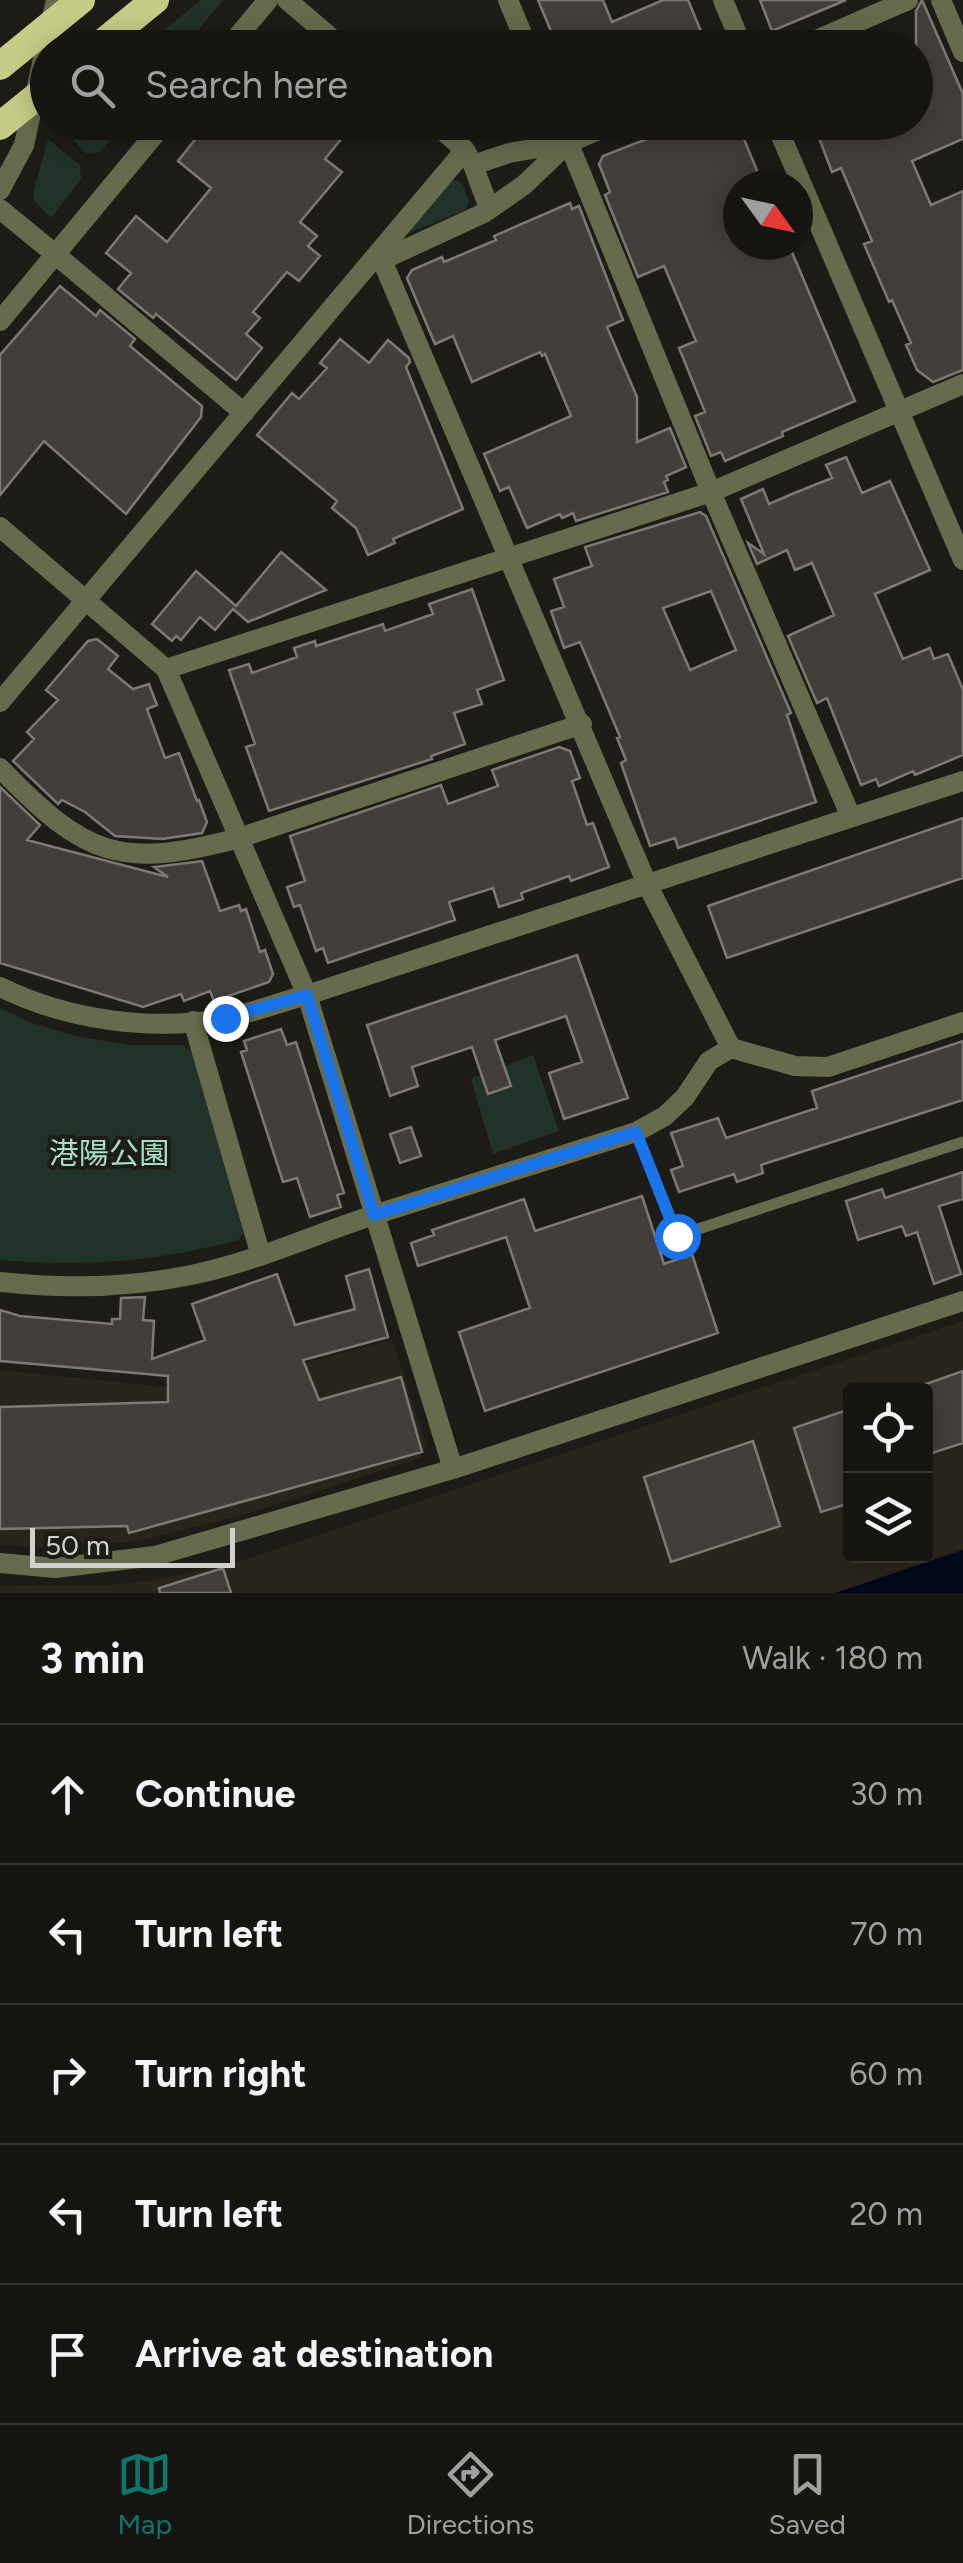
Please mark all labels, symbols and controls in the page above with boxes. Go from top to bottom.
search box [30,30,933,140]
icon: search [65,58,120,113]
text: Search here [145,62,348,108]
north arrow [723,170,813,260]
route end [203,996,249,1042]
park label: 港陽公園 [49,1135,169,1172]
route start [655,1214,701,1260]
map controls [843,1383,933,1563]
button: locate [843,1383,933,1473]
button: layers [843,1473,933,1563]
scale bar [30,1523,235,1568]
text: 50 m [45,1528,110,1562]
text: 3 min [40,1633,145,1684]
text: Walk · 180 m [742,1639,923,1677]
icon: ahead [40,1767,95,1822]
text: Continue [135,1771,296,1817]
text: 30 m [850,1775,923,1813]
icon: left [40,1907,95,1962]
text: Turn left [135,1911,283,1957]
text: 70 m [850,1915,923,1953]
icon: right [40,2047,95,2102]
text: Turn right [135,2051,307,2097]
text: 60 m [849,2055,923,2093]
icon: left [40,2187,95,2242]
text: Turn left [135,2191,283,2237]
text: 20 m [849,2195,923,2233]
icon: arrive [40,2327,95,2382]
text: Arrive at destination [135,2331,493,2377]
tab: Map [117,2447,172,2541]
tab: Directions [407,2447,534,2541]
tab: Saved [769,2447,846,2541]

